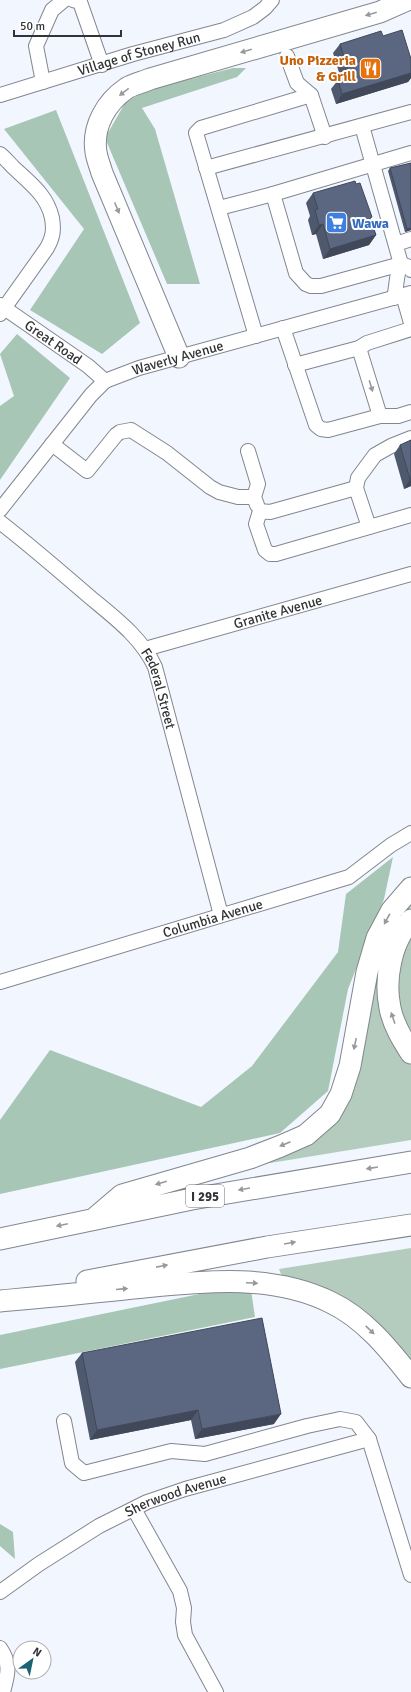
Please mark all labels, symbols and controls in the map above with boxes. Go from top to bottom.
one-way arrow [365,11,377,17]
scale bar [14,12,121,38]
text: 50 m [20,19,45,34]
street label: Village of Stoney Run [76,29,202,80]
one-way arrow [240,48,252,54]
place label: Uno Pizzeria & Grill [280,52,357,85]
restaurant icon: Uno Pizzeria & Grill [358,55,384,81]
one-way arrow [118,88,129,96]
one-way arrow [115,202,121,214]
supermarket icon: Wawa [324,210,350,236]
place label: Wawa [352,215,389,232]
street label: Great Road [21,317,85,368]
street label: Waverly Avenue [130,337,225,379]
one-way arrow [368,380,374,392]
street label: Granite Avenue [232,591,324,633]
street label: Federal Street [137,645,179,731]
street label: Columbia Avenue [161,895,265,942]
one-way arrow [384,913,391,925]
one-way arrow [390,1012,396,1024]
one-way arrow [352,1037,358,1050]
one-way arrow [279,1141,291,1147]
one-way arrow [366,1165,379,1171]
one-way arrow [155,1180,167,1186]
road number: I 295 [186,1185,224,1207]
one-way arrow [238,1187,250,1193]
one-way arrow [56,1223,68,1229]
one-way arrow [284,1240,296,1246]
one-way arrow [156,1263,168,1269]
one-way arrow [246,1279,258,1286]
one-way arrow [116,1286,128,1293]
one-way arrow [365,1325,375,1335]
street label: Sherwood Avenue [122,1470,228,1521]
north arrow [12,1640,52,1680]
text: N [30,1644,44,1660]

